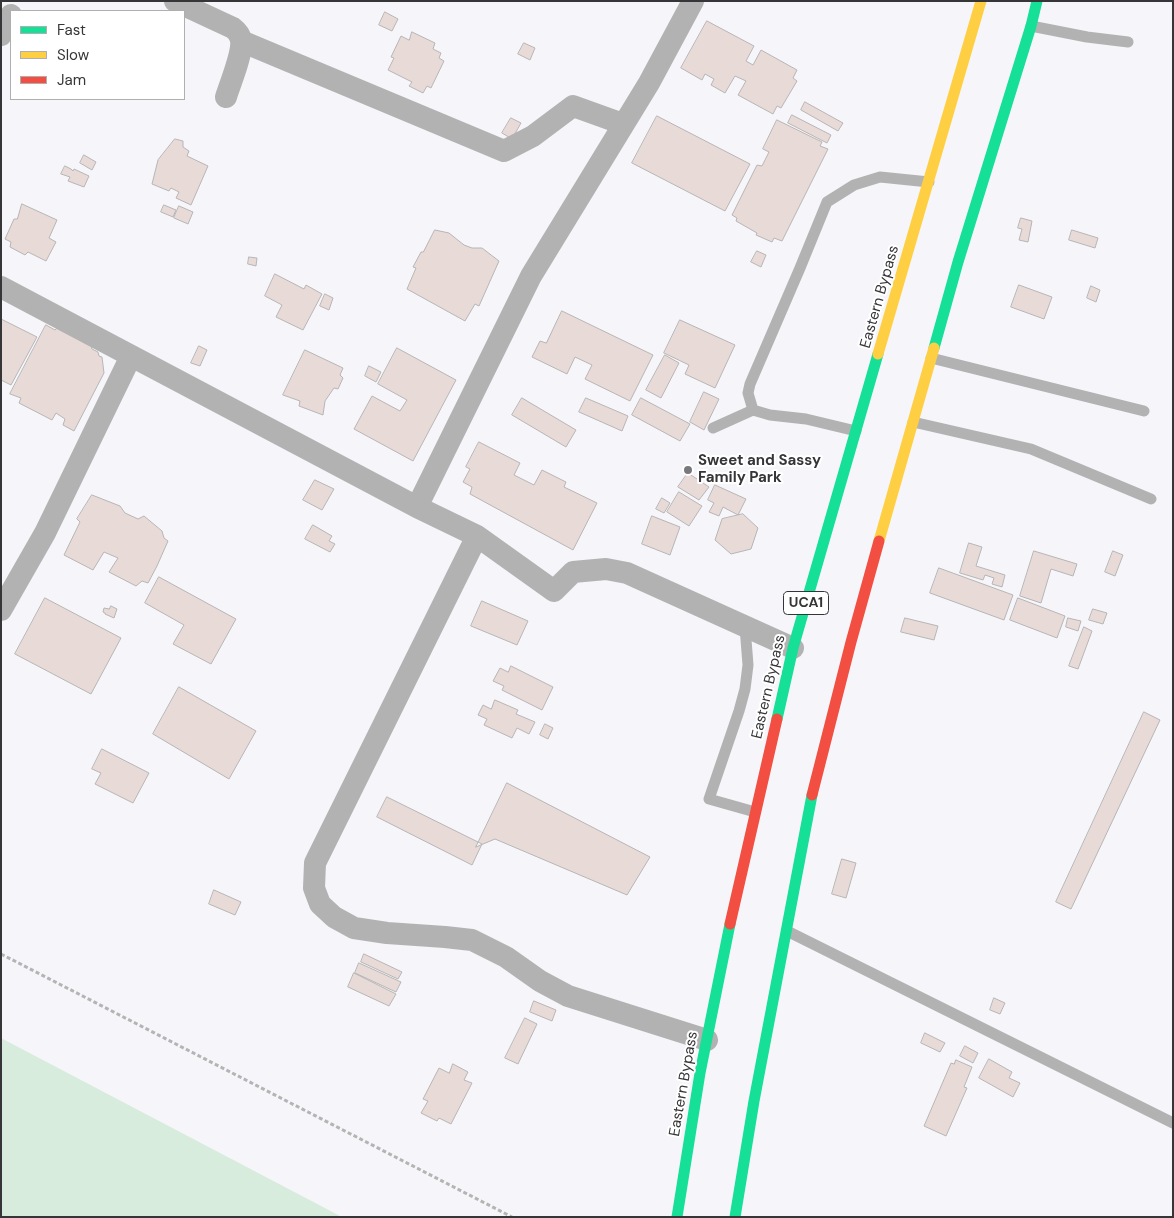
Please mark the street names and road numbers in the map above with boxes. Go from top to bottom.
street label: Eastern Bypass [857,243,903,351]
road number: UCA1 [784,592,828,614]
street label: Eastern Bypass [748,633,790,741]
street label: Eastern Bypass [666,1030,702,1138]

